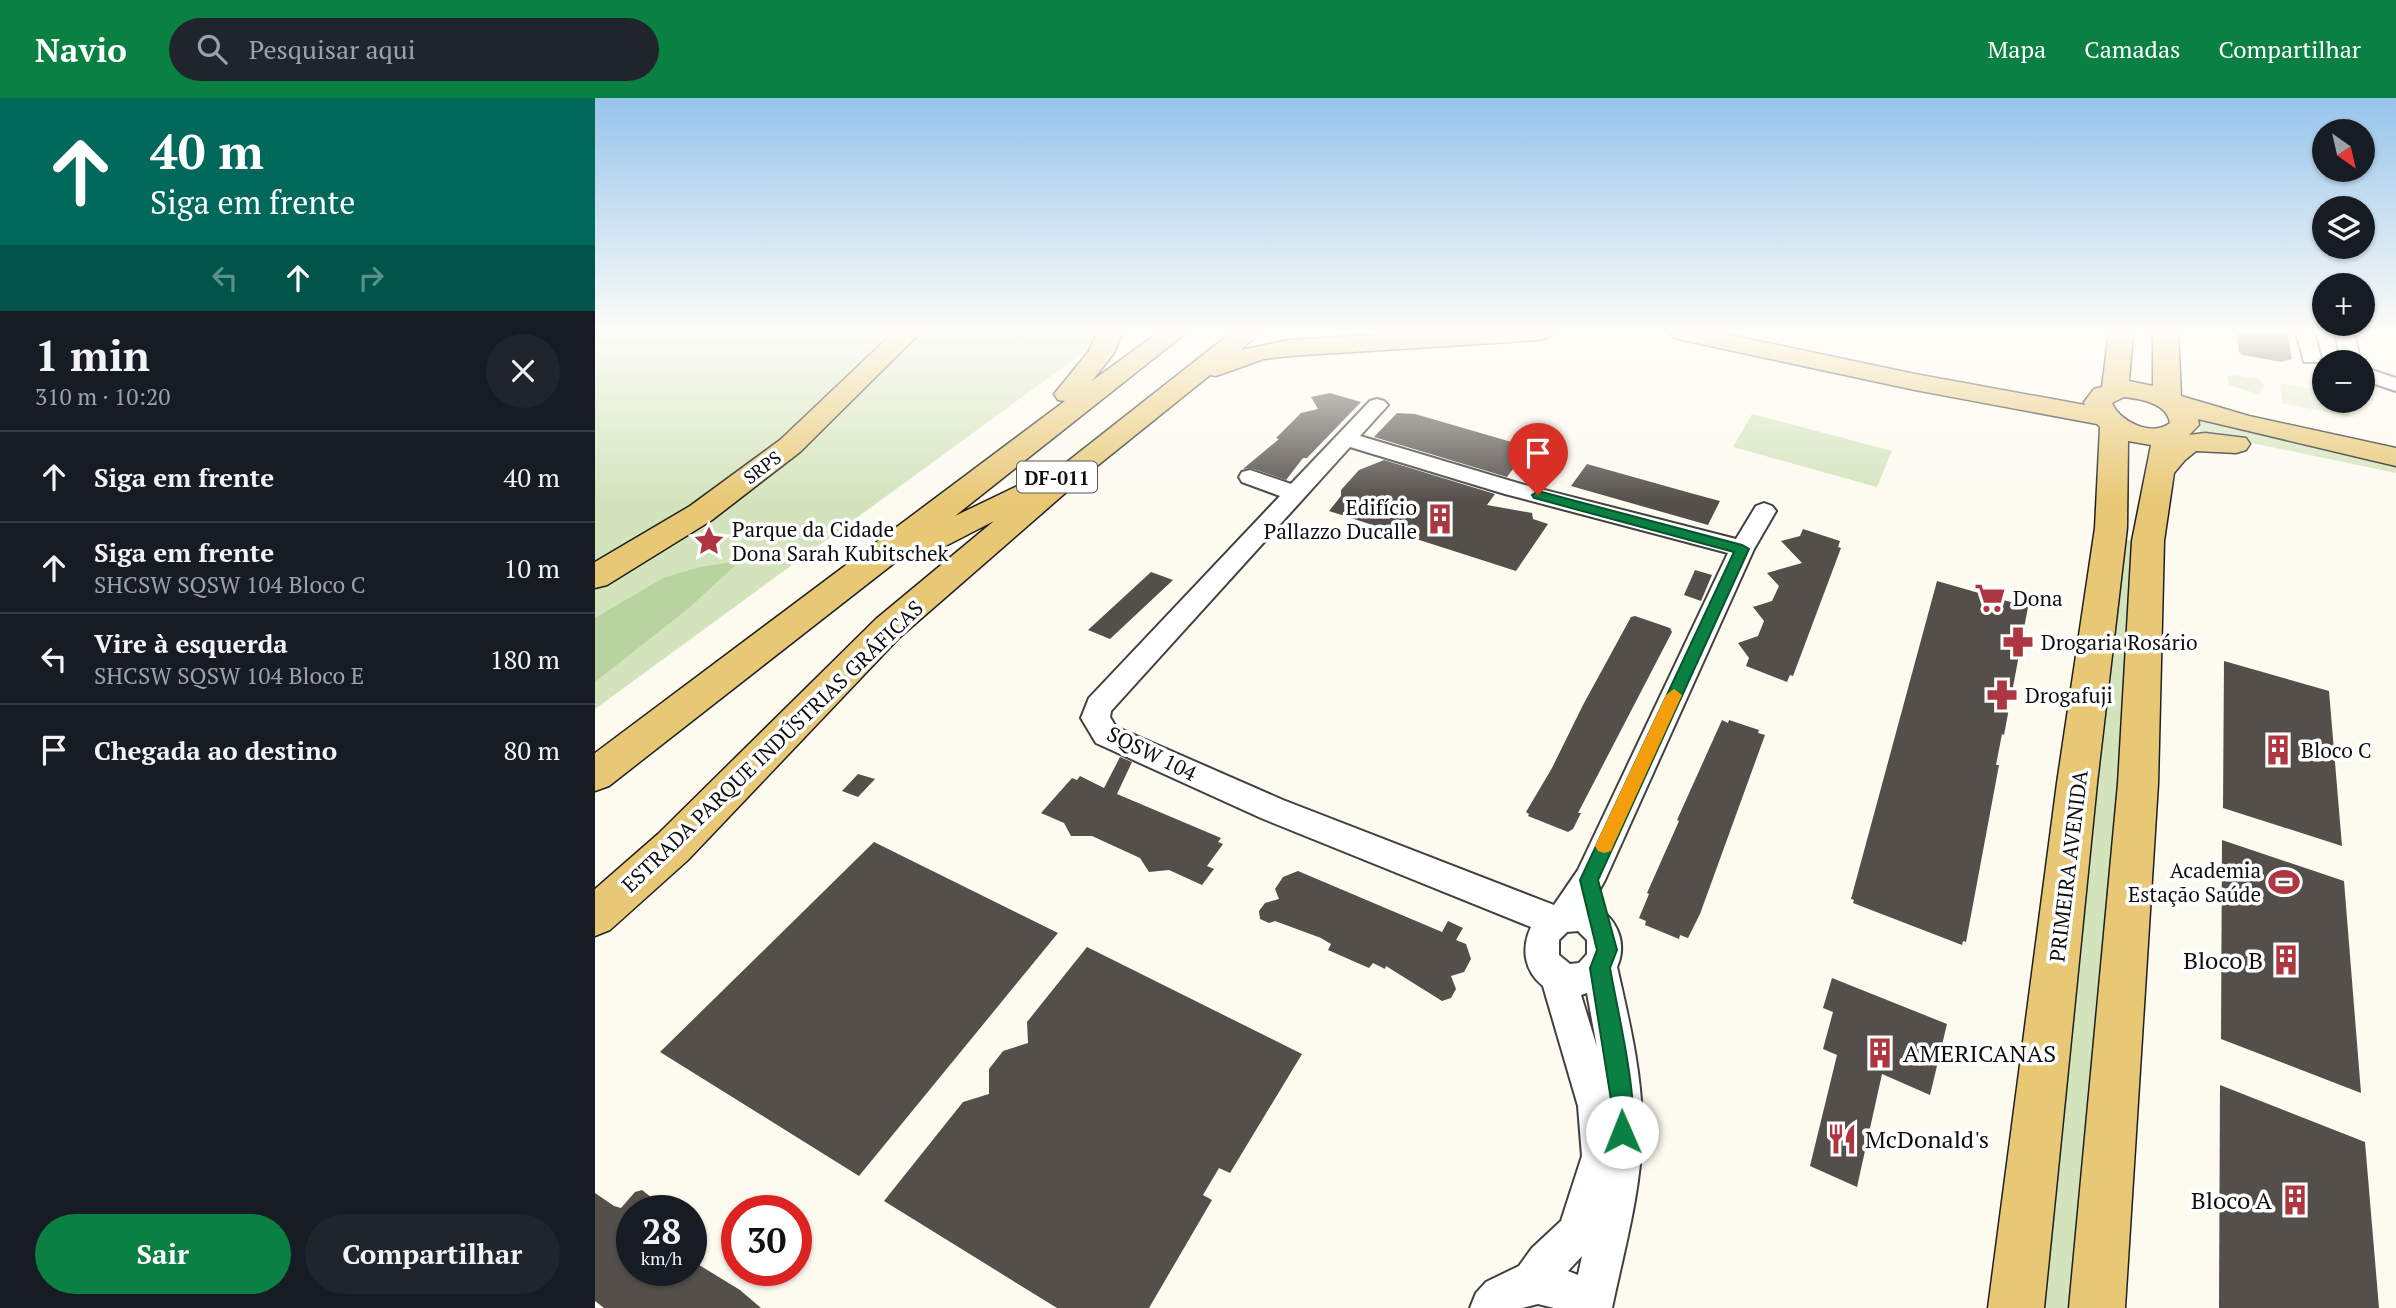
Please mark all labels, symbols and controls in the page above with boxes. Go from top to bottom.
search box [169,18,659,81]
text: Navio [35,28,127,71]
icon: search [193,30,231,68]
text: Pesquisar aqui [249,32,416,66]
text: Mapa [1988,33,2046,65]
text: Camadas [2084,33,2180,65]
text: Compartilhar [2218,33,2361,65]
text: 40 m [150,118,264,183]
north arrow [2312,119,2375,182]
map controls [2312,119,2375,413]
icon: ahead [35,126,126,217]
text: Siga em frente [150,181,355,223]
button: layers [2312,196,2375,259]
icon: left [206,259,244,297]
icon: ahead [279,259,317,297]
icon: right [352,259,390,297]
button: + [2312,273,2375,336]
text: 1 min [35,327,150,383]
button: close [486,334,560,408]
button: − [2312,350,2375,413]
text: 310 m · 10:20 [35,381,170,412]
pin [1508,423,1568,495]
icon: arrive [1519,434,1557,472]
street label: SRPS [738,445,786,489]
icon: ahead [35,458,73,496]
text: Siga em frente [94,460,274,494]
text: 40 m [504,460,560,494]
road number: DF-011 [1017,462,1097,492]
place label: Edifício Pallazzo Ducalle [1264,493,1417,545]
building icon: Edifício Pallazzo Ducalle [1423,502,1457,536]
place label: Parque da Cidade Dona Sarah Kubitschek [732,515,949,567]
place icon: Parque da Cidade Dona Sarah Kubitschek [692,524,726,558]
text: Siga em frente [94,535,274,569]
icon: ahead [35,549,73,587]
text: 10 m [504,551,560,585]
text: SHCSW SQSW 104 Bloco C [94,569,366,600]
supermarket icon: Dona [1973,581,2007,615]
place label: Dona [2013,584,2063,612]
street label: ESTRADA PARQUE INDÚSTRIAS GRÁFICAS [615,594,929,898]
pharmacy icon: Drogaria Rosário [2001,625,2035,659]
text: Vire à esquerda [94,626,288,660]
place label: Drogaria Rosário [2041,628,2198,656]
icon: left [35,640,73,678]
text: 180 m [490,642,560,676]
text: SHCSW SQSW 104 Bloco E [94,660,364,691]
pharmacy icon: Drogafuji [1985,678,2019,712]
place label: Drogafuji [2025,681,2113,709]
street label: SQSW 104 [1103,719,1202,787]
icon: arrive [35,731,73,769]
text: Chegada ao destino [94,733,337,767]
text: 80 m [504,733,560,767]
building icon: Bloco C [2261,733,2295,767]
place label: Bloco C [2301,736,2372,764]
street label: PRIMEIRA AVENIDA [2042,768,2094,963]
place label: Academia Estação Saúde [2128,856,2261,908]
sports icon: Academia Estação Saúde [2267,865,2301,899]
building icon: Bloco B [2269,943,2303,977]
place label: Bloco B [2183,944,2263,976]
building icon: AMERICANAS [1863,1036,1897,1070]
place label: AMERICANAS [1903,1037,2056,1069]
position arrow [1585,1095,1659,1169]
restaurant icon: McDonald's [1825,1122,1859,1156]
place label: McDonald's [1865,1123,1989,1155]
building icon: Bloco A [2278,1183,2312,1217]
place label: Bloco A [2191,1184,2273,1216]
speed limit sign: 30 [721,1195,812,1286]
text: 28 [642,1208,681,1254]
button: Sair [35,1214,291,1294]
button: Compartilhar [305,1214,560,1294]
text: km/h [641,1246,682,1270]

